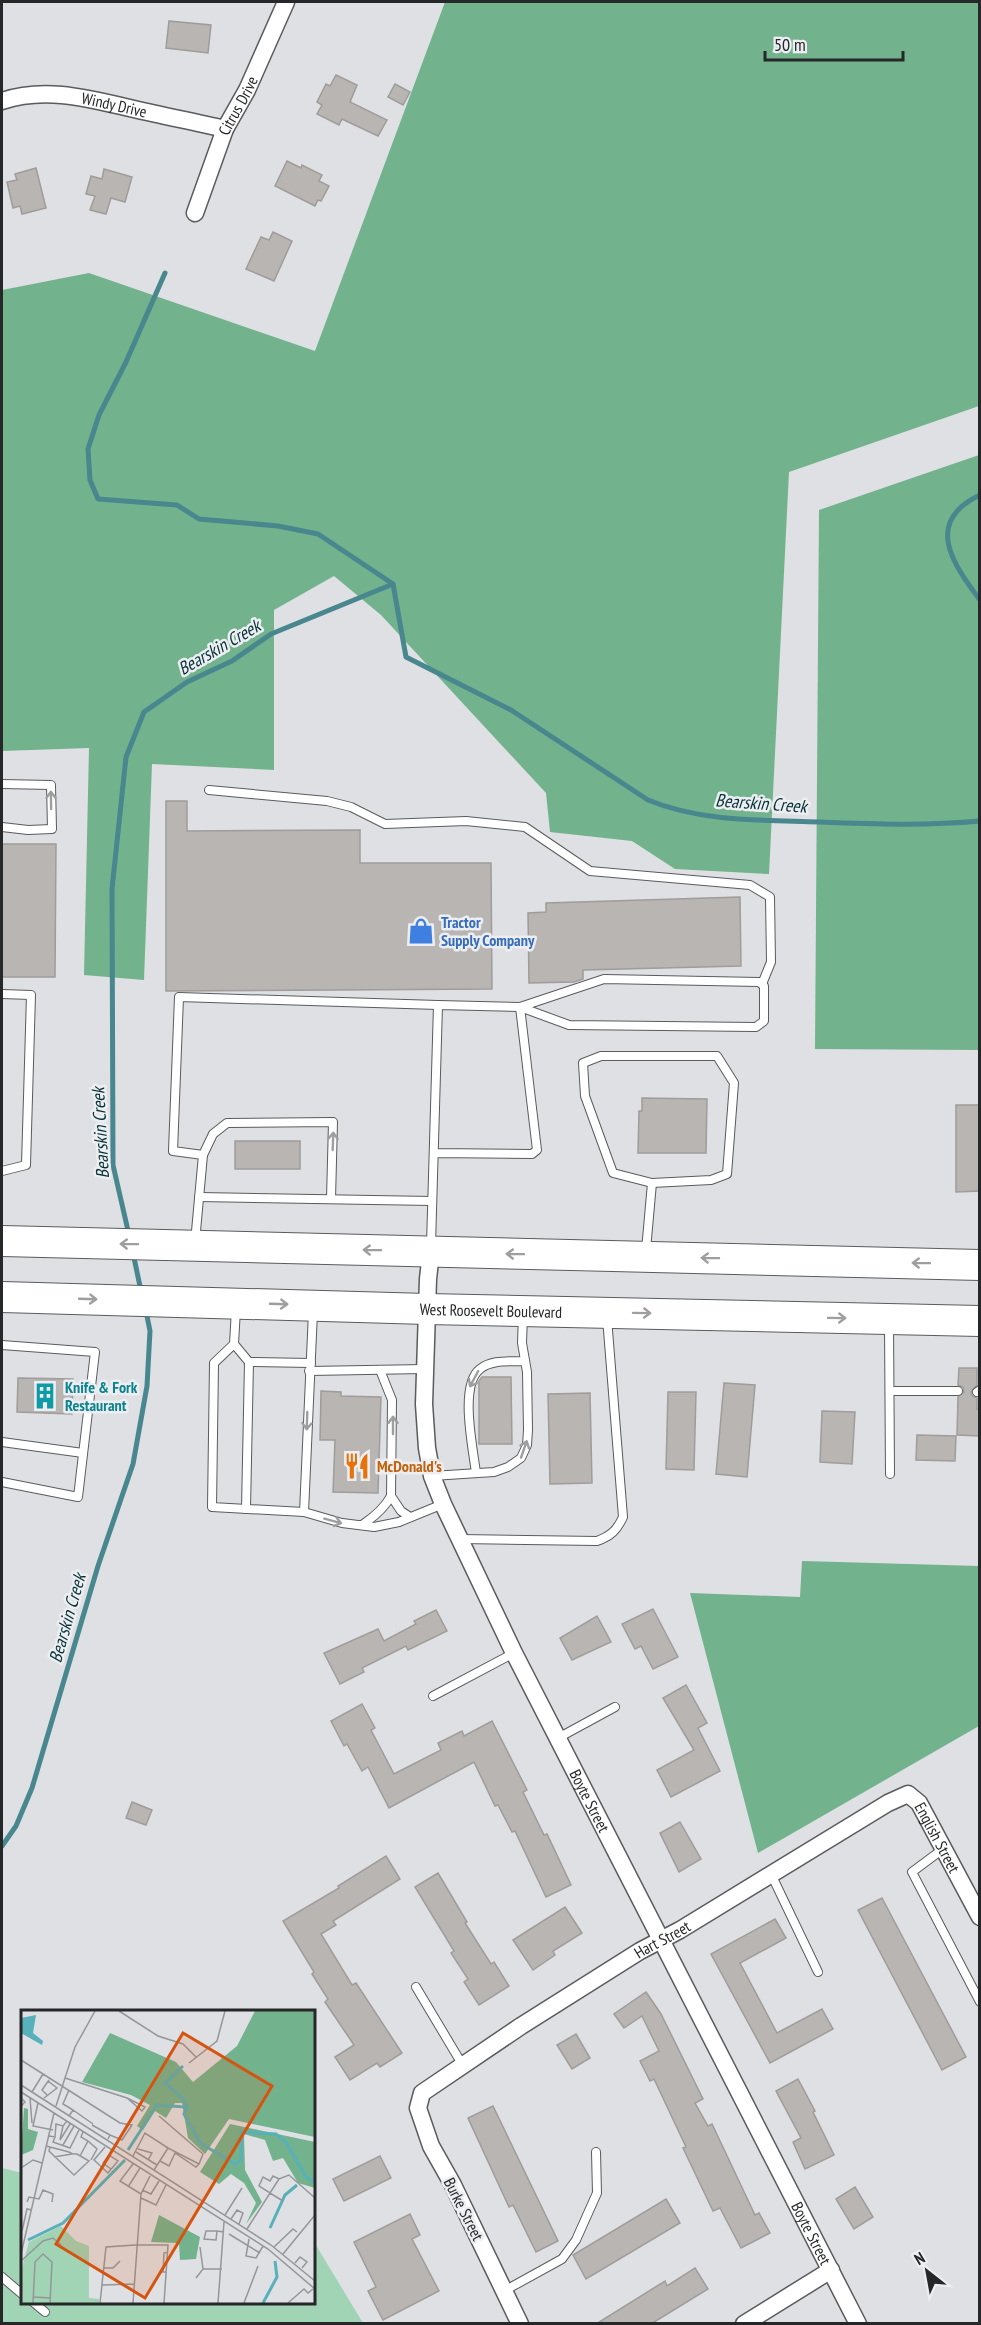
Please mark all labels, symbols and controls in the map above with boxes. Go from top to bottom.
scale bar [765,24,903,62]
text: 50 m [774,33,806,56]
street label: Citrus Drive [214,73,262,137]
street label: Windy Drive [80,88,149,122]
water label: Bearskin Creek [174,613,266,680]
water label: Bearskin Creek [715,788,809,818]
one-way arrow [45,791,57,811]
place label: Tractor Supply Company [441,912,535,950]
shop icon: Tractor Supply Company [406,916,436,946]
water label: Bearskin Creek [86,1085,114,1179]
one-way arrow [328,1131,339,1151]
one-way arrow [119,1238,139,1250]
one-way arrow [363,1245,383,1256]
one-way arrow [506,1248,526,1260]
one-way arrow [701,1253,721,1264]
one-way arrow [912,1258,932,1269]
one-way arrow [77,1293,97,1304]
one-way arrow [268,1299,288,1310]
street label: West Roosevelt Boulevard [419,1299,562,1322]
one-way arrow [631,1308,651,1319]
one-way arrow [826,1312,846,1324]
one-way arrow [468,1370,480,1388]
place label: Knife & Fork Restaurant [65,1377,138,1415]
building icon: Knife & Fork Restaurant [30,1381,60,1411]
one-way arrow [302,1410,313,1430]
one-way arrow [387,1415,399,1435]
one-way arrow [519,1440,530,1458]
restaurant icon: McDonald's [342,1451,372,1481]
place label: McDonald's [377,1456,442,1476]
one-way arrow [323,1515,342,1527]
water label: Bearskin Creek [43,1569,91,1665]
street label: Boyte Street [565,1766,614,1836]
street label: English Street [910,1799,965,1877]
street label: Hart Street [630,1916,694,1962]
inset map [21,2010,315,2304]
street label: Burke Street [440,2174,489,2244]
street label: Boyte Street [787,2199,836,2269]
north arrow [897,2241,957,2301]
text: N [910,2247,928,2269]

